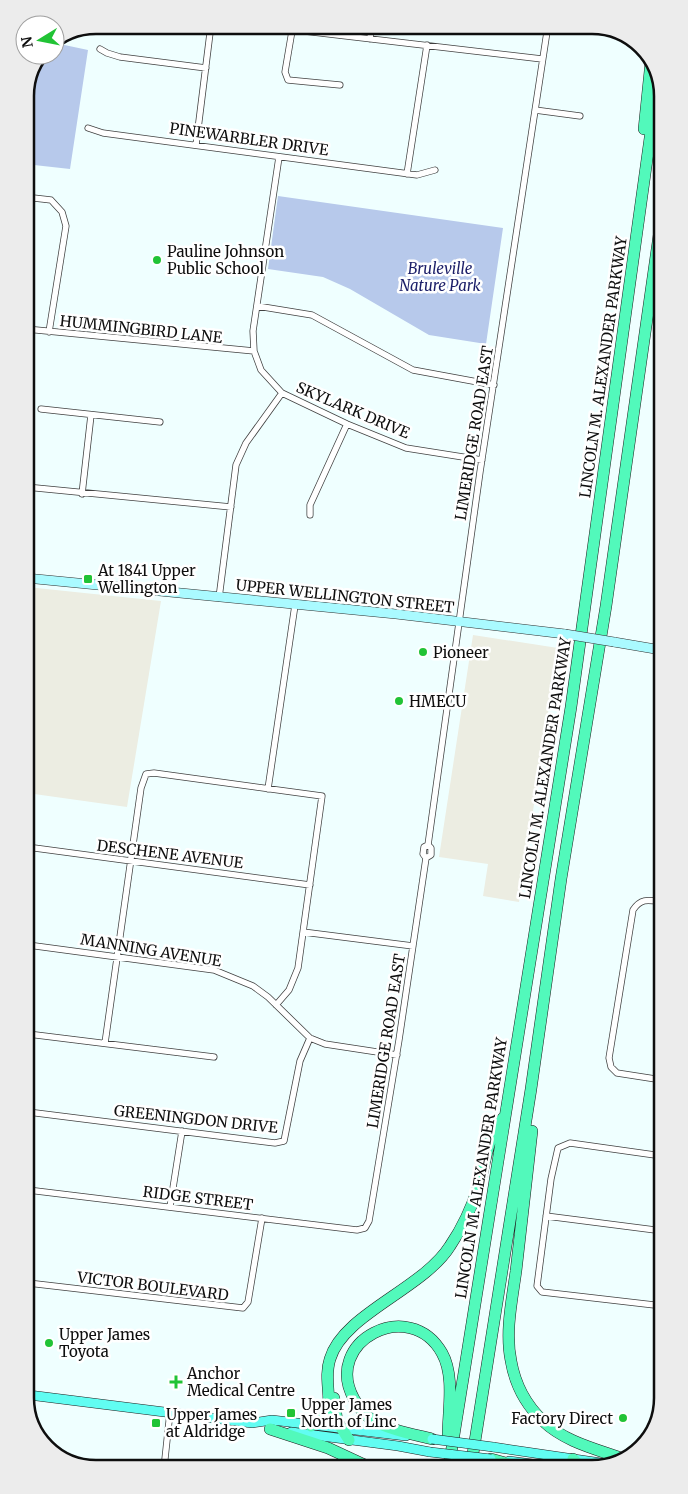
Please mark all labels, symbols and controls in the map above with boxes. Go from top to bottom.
north arrow [15,15,65,65]
text: N [17,35,37,49]
street label: PINEWARBLER DRIVE [168,118,330,160]
street label: LINCOLN M. ALEXANDER PARKWAY [575,235,631,499]
place label: Pauline Johnson Public School [167,242,284,278]
marker: Pauline Johnson Public School [151,254,163,266]
park label: Bruleville Nature Park [399,259,482,295]
street label: HUMMINGBIRD LANE [59,311,224,347]
street label: LIMERIDGE ROAD EAST [451,344,497,522]
street label: SKYLARK DRIVE [293,378,413,443]
place label: At 1841 Upper Wellington [97,561,196,597]
marker: At 1841 Upper Wellington [82,573,94,585]
street label: UPPER WELLINGTON STREET [235,575,456,617]
street label: LINCOLN M. ALEXANDER PARKWAY [515,636,575,900]
place label: Pioneer [433,643,489,662]
marker: Pioneer [417,646,429,658]
place label: HMECU [409,692,466,711]
marker: HMECU [393,695,405,707]
street label: DESCHENE AVENUE [96,836,245,872]
street label: MANNING AVENUE [79,929,223,971]
street label: LIMERIDGE ROAD EAST [363,952,409,1130]
street label: LINCOLN M. ALEXANDER PARKWAY [451,1036,511,1300]
street label: GREENINGDON DRIVE [113,1101,279,1137]
street label: RIDGE STREET [142,1182,255,1214]
street label: VICTOR BOULEVARD [75,1267,230,1305]
place label: Upper James Toyota [59,1325,150,1361]
marker: Upper James Toyota [43,1337,55,1349]
place label: Anchor Medical Centre [186,1364,295,1400]
marker: Anchor Medical Centre [169,1375,183,1389]
place label: Upper James North of Linc [301,1395,397,1431]
place label: Upper James at Aldridge [166,1405,257,1441]
marker: Upper James North of Linc [285,1407,297,1419]
place label: Factory Direct [511,1409,613,1428]
marker: Factory Direct [617,1412,629,1424]
marker: Upper James at Aldridge [150,1417,162,1429]

